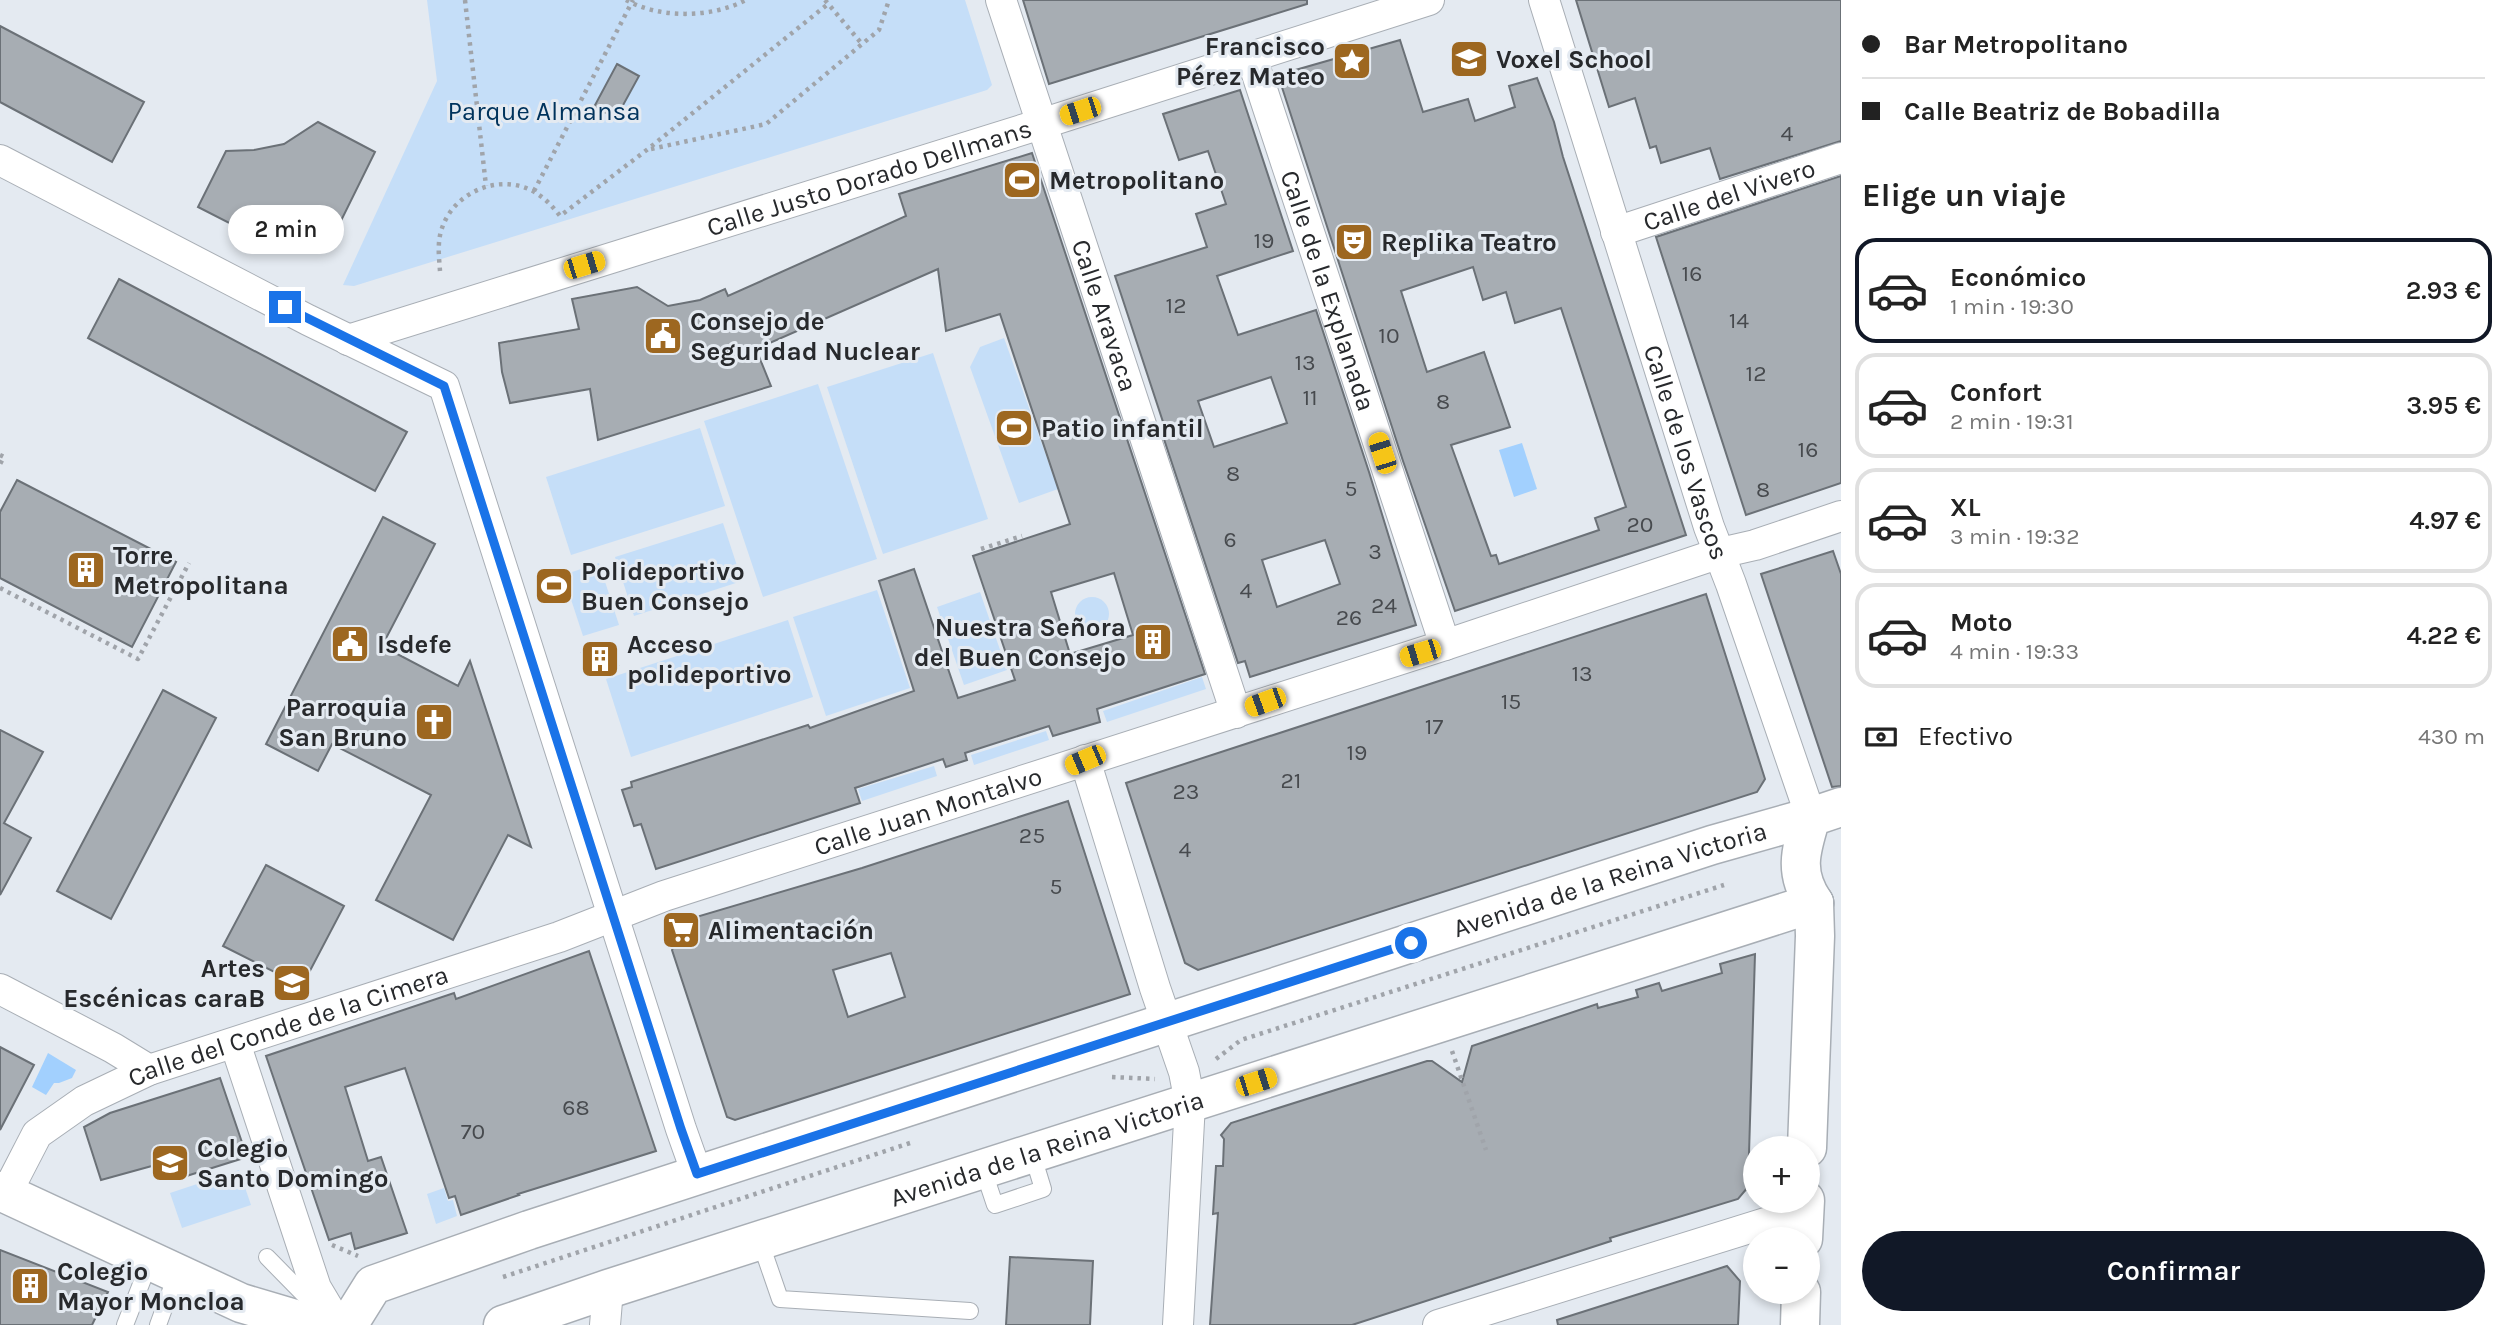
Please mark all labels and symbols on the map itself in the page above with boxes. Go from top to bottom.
place label: Francisco Pérez Mateo [1176,31,1325,92]
school or university icon: Voxel School [1448,38,1490,80]
place icon: Francisco Pérez Mateo [1331,40,1373,82]
place label: Voxel School [1496,44,1652,75]
car [1057,95,1104,127]
park label: Parque Almansa [447,96,641,127]
street label: Calle Justo Dorado Dellmans [703,112,1035,243]
house number: 4 [1781,120,1794,147]
street label: Calle del Vivero [1639,152,1819,238]
sports icon: Metropolitano [1001,159,1043,201]
place label: Metropolitano [1049,165,1224,196]
street label: Calle de la Explanada [1274,166,1382,415]
callout: 2 min [227,205,343,254]
theatre icon: Replika Teatro [1333,221,1375,263]
house number: 19 [1254,227,1274,254]
place label: Replika Teatro [1381,227,1557,258]
street label: Calle Aravaca [1065,235,1144,395]
car [561,249,608,281]
house number: 16 [1682,260,1702,287]
route end [269,291,301,323]
house number: 12 [1166,292,1186,319]
place label: Consejo de Seguridad Nuclear [690,306,921,367]
house number: 14 [1729,307,1749,334]
public building icon: Consejo de Seguridad Nuclear [642,315,684,357]
house number: 10 [1378,322,1400,349]
street label: Calle de los Vascos [1637,341,1736,564]
house number: 13 [1294,349,1316,376]
house number: 12 [1746,360,1766,387]
house number: 11 [1302,384,1318,411]
house number: 8 [1436,388,1450,415]
sports icon: Patio infantil [993,407,1035,449]
place label: Patio infantil [1041,413,1204,444]
car [1366,430,1399,476]
house number: 16 [1798,436,1818,463]
house number: 8 [1226,460,1240,487]
house number: 5 [1345,475,1357,502]
house number: 8 [1756,476,1770,503]
house number: 20 [1627,511,1653,538]
house number: 6 [1223,526,1237,553]
house number: 3 [1368,538,1382,565]
place label: Torre Metropolitana [113,540,289,601]
building icon: Torre Metropolitana [65,549,107,591]
place label: Polideportivo Buen Consejo [581,556,749,617]
sports icon: Polideportivo Buen Consejo [533,565,575,607]
house number: 4 [1240,577,1253,604]
house number: 24 [1371,592,1397,619]
house number: 26 [1336,604,1362,631]
place label: Nuestra Señora del Buen Consejo [914,612,1126,673]
building icon: Nuestra Señora del Buen Consejo [1132,621,1174,663]
public building icon: Isdefe [329,623,371,665]
place label: Isdefe [377,629,452,660]
place label: Acceso polideportivo [627,629,792,690]
car [1397,637,1444,669]
building icon: Acceso polideportivo [579,638,621,680]
house number: 13 [1571,660,1593,687]
car [1242,685,1289,719]
house number: 15 [1501,688,1521,715]
place label: Parroquia San Bruno [278,692,407,753]
church icon: Parroquia San Bruno [413,701,455,743]
house number: 17 [1425,713,1443,740]
house number: 19 [1347,739,1367,766]
car [1062,742,1109,778]
street label: Calle Juan Montalvo [810,760,1046,862]
house number: 21 [1281,767,1301,794]
house number: 23 [1173,778,1199,805]
street label: Avenida de la Reina Victoria [1449,815,1770,944]
house number: 25 [1019,822,1045,849]
house number: 4 [1179,836,1192,863]
house number: 5 [1050,873,1062,900]
supermarket icon: Alimentación [660,909,702,951]
place label: Alimentación [708,915,874,946]
route start [1395,927,1427,959]
place label: Artes Escénicas caraB [63,953,265,1014]
street label: Calle del Conde de la Cimera [123,958,452,1093]
school or university icon: Artes Escénicas caraB [271,962,313,1004]
car [1233,1066,1280,1098]
street label: Avenida de la Reina Victoria [886,1084,1208,1213]
house number: 68 [562,1094,590,1121]
house number: 70 [461,1118,485,1145]
place label: Colegio Santo Domingo [197,1133,388,1194]
school or university icon: Colegio Santo Domingo [149,1142,191,1184]
place label: Colegio Mayor Moncloa [57,1256,245,1317]
building icon: Colegio Mayor Moncloa [9,1265,51,1307]

